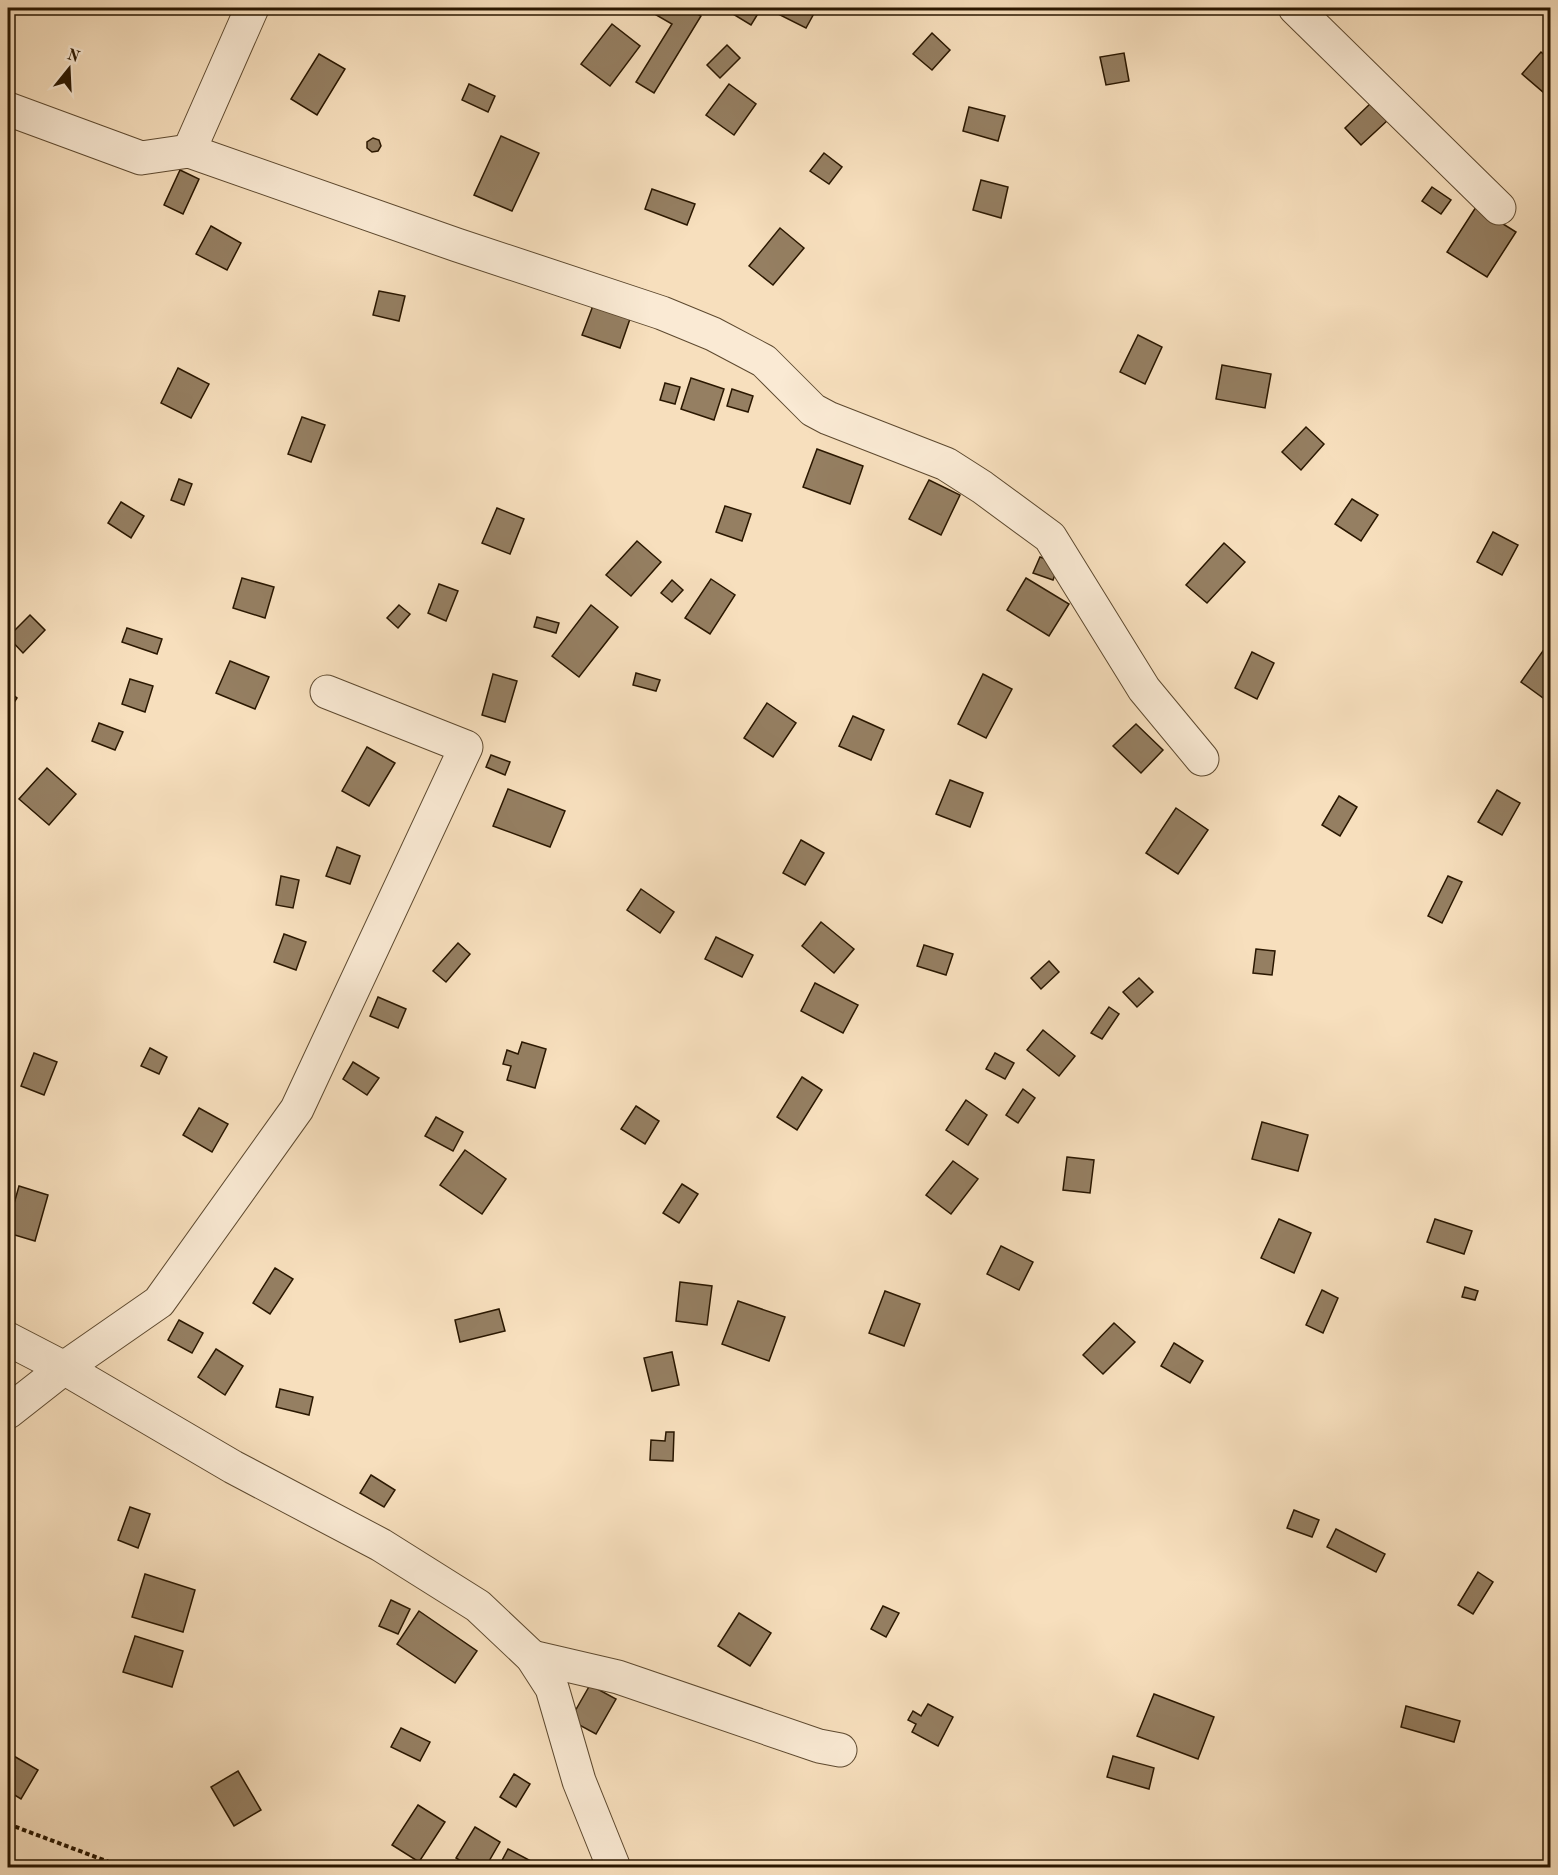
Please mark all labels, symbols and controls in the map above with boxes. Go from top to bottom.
north arrow [39,39,99,99]
text: N [65,47,82,66]

